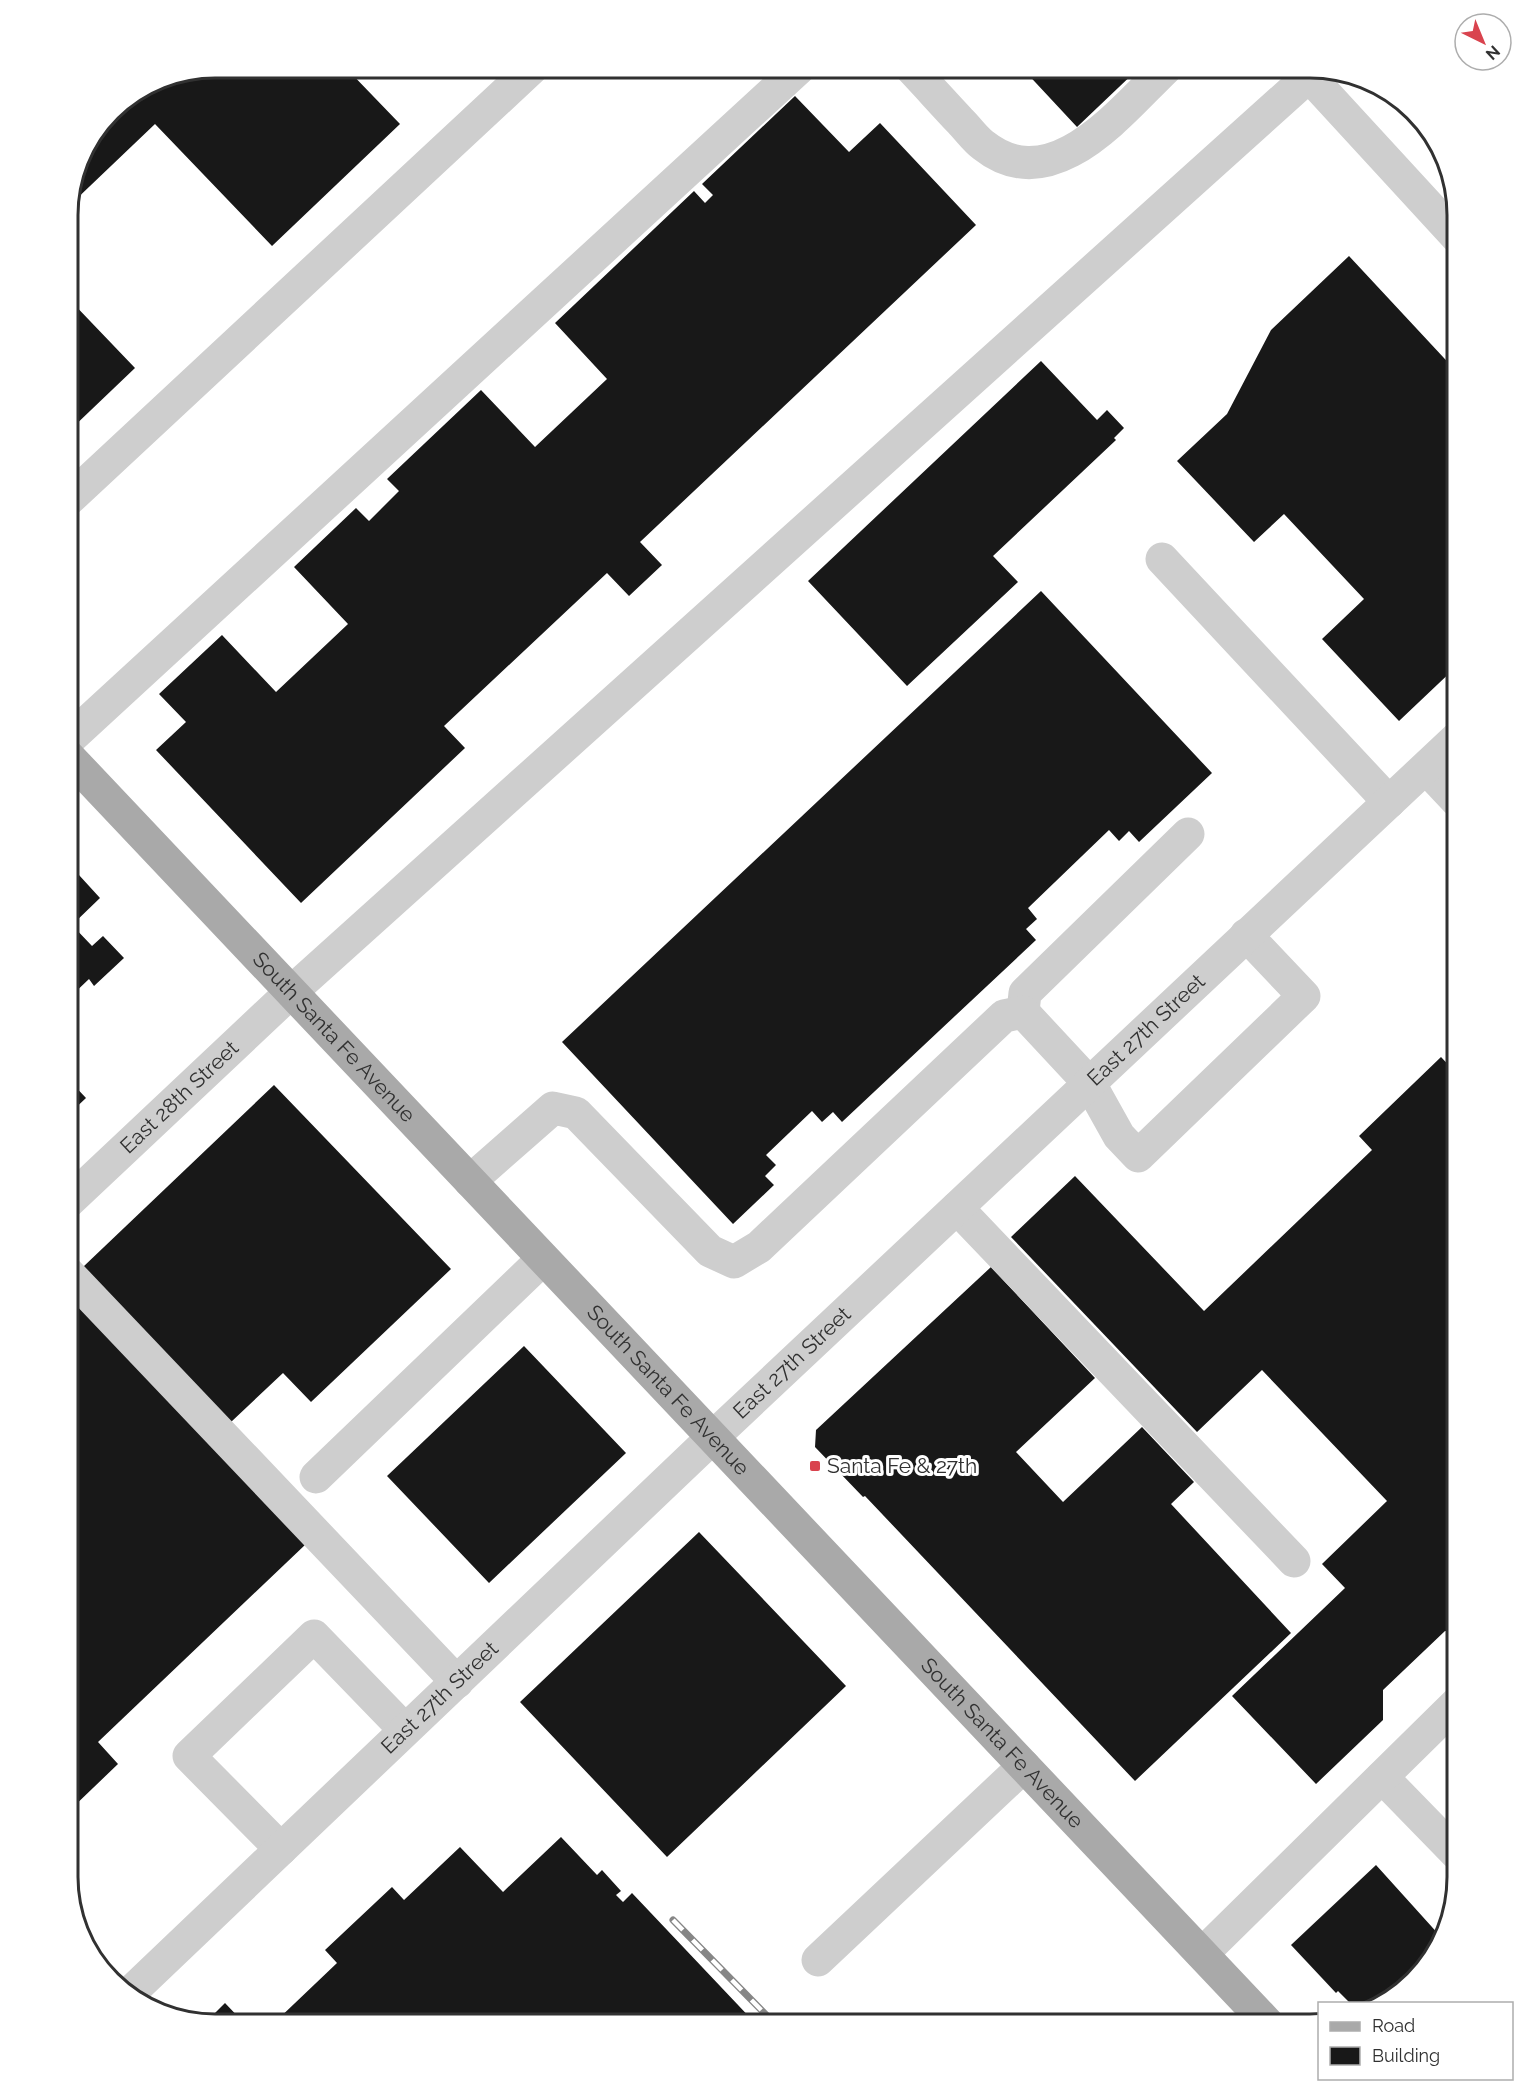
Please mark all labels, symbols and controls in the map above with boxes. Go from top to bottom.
north arrow [1453,12,1513,72]
text: N [1482,41,1504,64]
street label: South Santa Fe Avenue [248,946,421,1127]
street label: East 27th Street [1082,969,1210,1091]
street label: East 28th Street [115,1035,243,1158]
street label: South Santa Fe Avenue [582,1299,755,1480]
street label: East 27th Street [728,1301,856,1424]
place label: Santa Fe & 27th [827,1453,977,1478]
marker: Santa Fe & 27th [808,1459,822,1473]
street label: East 27th Street [376,1636,503,1759]
street label: South Santa Fe Avenue [916,1652,1089,1833]
legend [1318,2002,1513,2080]
text: Road [1372,2015,1415,2036]
text: Building [1372,2045,1440,2066]

